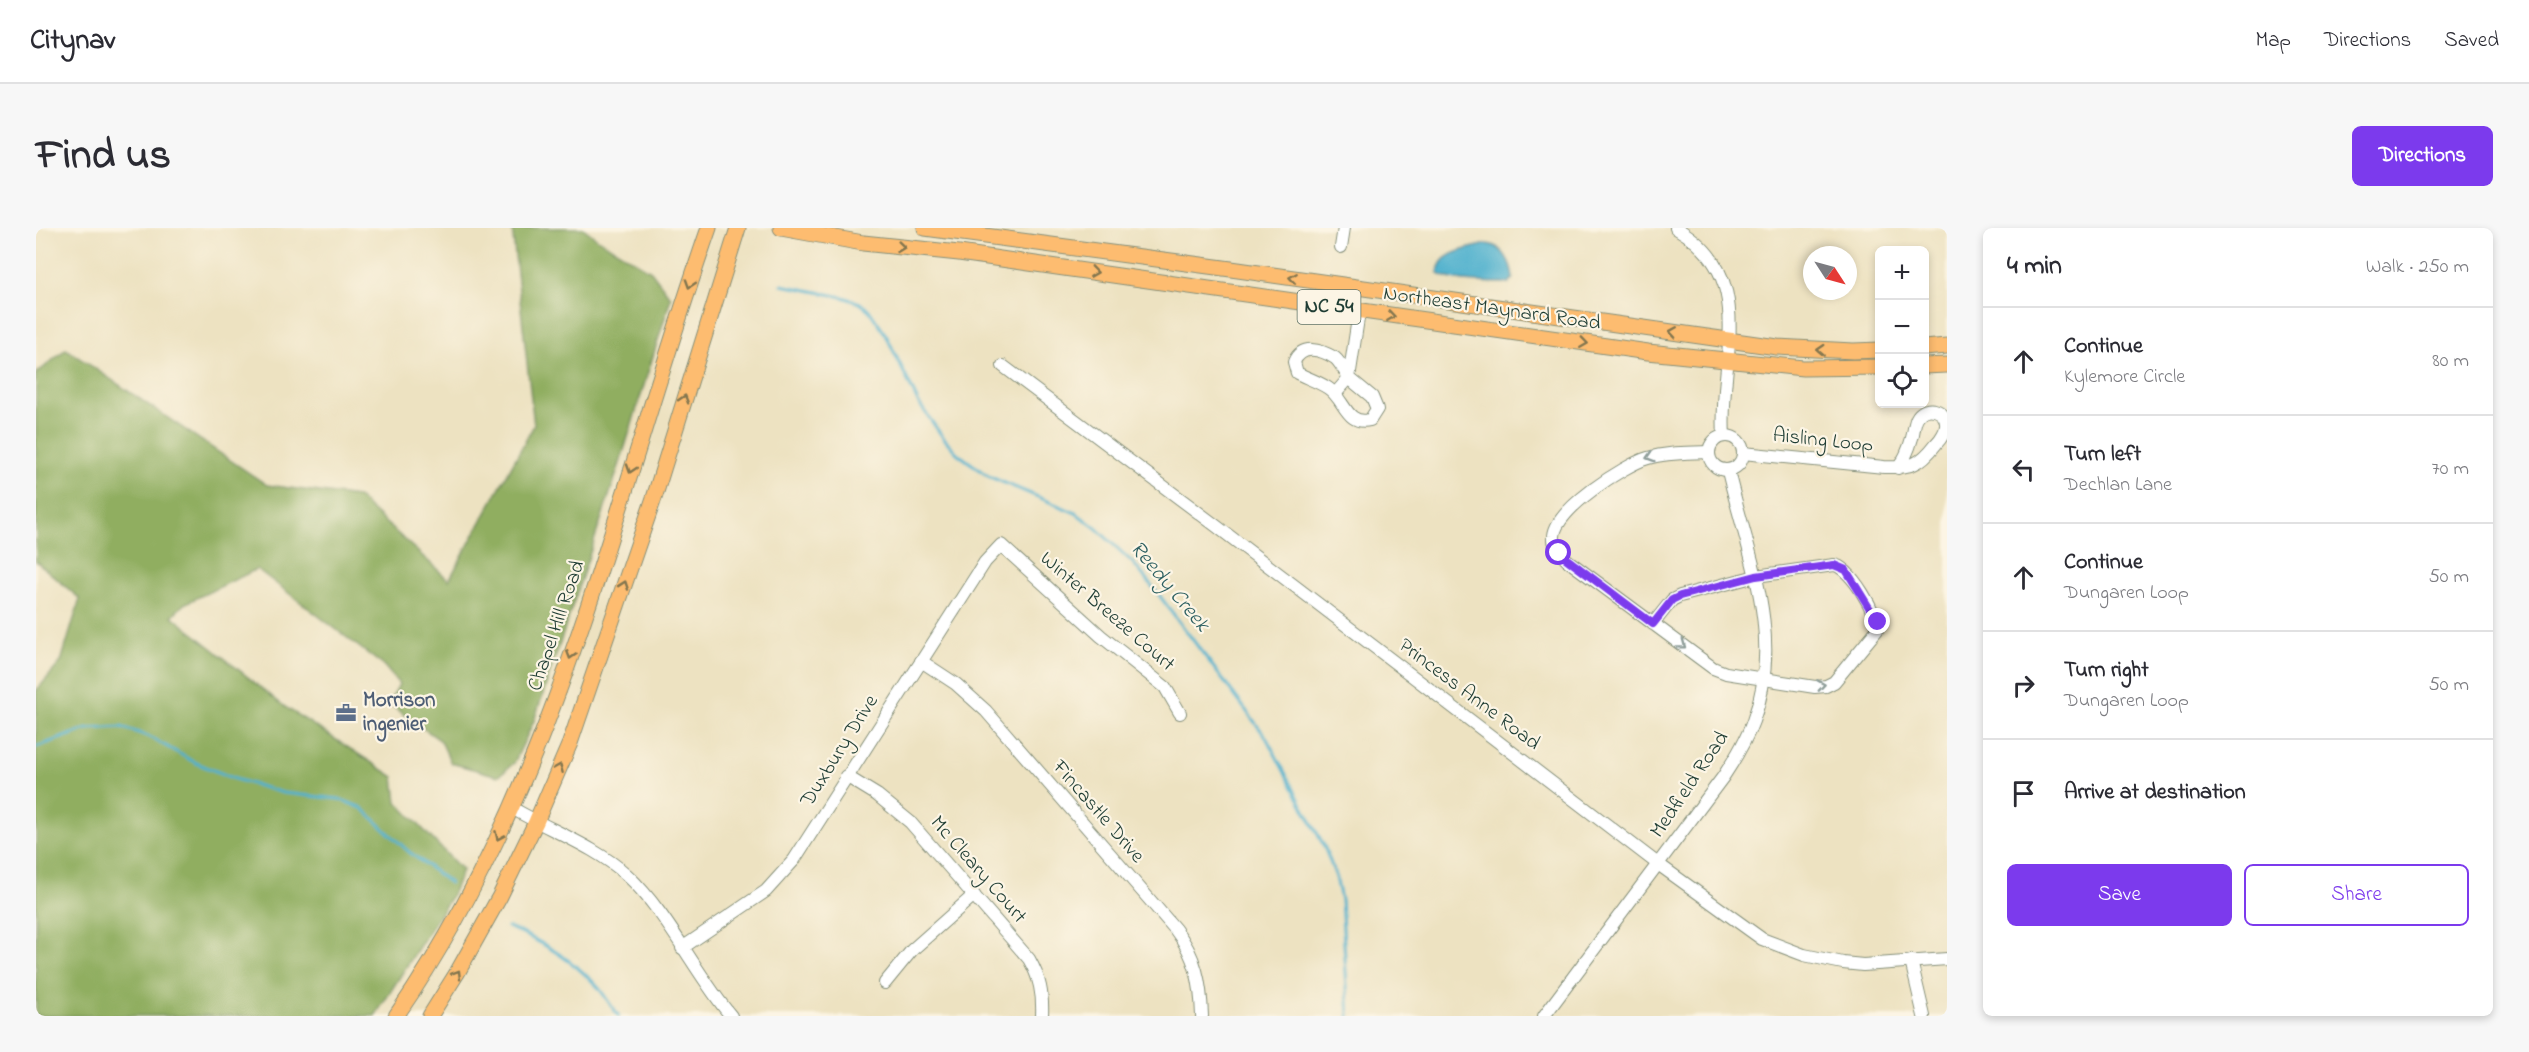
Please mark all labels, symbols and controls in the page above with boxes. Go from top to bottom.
text: Citynav [30,21,115,62]
text: Map [2255,26,2291,56]
text: Directions [2324,26,2411,56]
text: Saved [2444,26,2499,56]
text: Find us [36,126,171,187]
button: Directions [2352,126,2493,186]
one-way arrow [896,240,905,253]
north arrow [1803,246,1857,300]
map controls [1875,246,1929,408]
button: + [1875,246,1929,300]
text: 4 min [2007,248,2062,286]
text: Walk · 250 m [2366,253,2469,282]
one-way arrow [1089,265,1099,277]
one-way arrow [1288,272,1298,284]
one-way arrow [685,278,698,289]
street label: Northeast Maynard Road [1381,279,1603,341]
road number: NC 54 [1298,290,1360,324]
button: − [1875,300,1929,354]
one-way arrow [1386,309,1395,322]
one-way arrow [1669,326,1678,338]
text: Continue [2064,331,2143,363]
one-way arrow [1579,337,1588,349]
one-way arrow [1817,344,1826,357]
icon: ahead [2007,345,2040,378]
text: 80 m [2432,347,2469,376]
button: locate [1875,354,1929,408]
text: Kylemore Circle [2064,363,2185,392]
one-way arrow [677,394,689,405]
street label: Aisling Loop [1771,421,1875,463]
text: Turn left [2064,439,2141,471]
one-way arrow [1645,450,1656,462]
icon: left [2007,453,2040,486]
text: 70 m [2432,455,2469,484]
one-way arrow [626,463,639,474]
text: Dechlan Lane [2064,471,2172,500]
water label: Reedy Creek [1121,534,1218,641]
route start [1545,539,1571,565]
street label: Winter Breeze Court [1033,545,1181,679]
text: Continue [2064,547,2143,579]
street label: Chapel Hill Road [521,556,593,695]
icon: ahead [2007,561,2040,594]
text: 50 m [2428,563,2469,592]
text: Dungaren Loop [2064,579,2189,608]
one-way arrow [616,580,629,591]
route end [1864,608,1890,634]
street label: Princess Anne Road [1392,632,1546,759]
one-way arrow [1675,638,1686,649]
one-way arrow [566,649,579,660]
text: Turn right [2064,655,2149,687]
icon: right [2007,669,2040,702]
text: 50 m [2428,671,2469,700]
one-way arrow [1816,679,1826,692]
place label: Morrison ingenier [363,686,435,742]
text: Dungaren Loop [2064,687,2189,716]
street label: Duxbury Drive [793,689,888,815]
office icon: Morrison ingenier [334,701,358,725]
street label: Medfield Road [1643,725,1737,844]
street label: Fincastle Drive [1044,753,1152,871]
one-way arrow [552,764,564,775]
icon: arrive [2007,777,2040,810]
text: Arrive at destination [2064,777,2246,809]
street label: Mc Cleary Court [921,809,1033,932]
one-way arrow [494,829,506,840]
button: Save [2007,864,2232,926]
button: Share [2244,864,2469,926]
one-way arrow [449,970,461,980]

